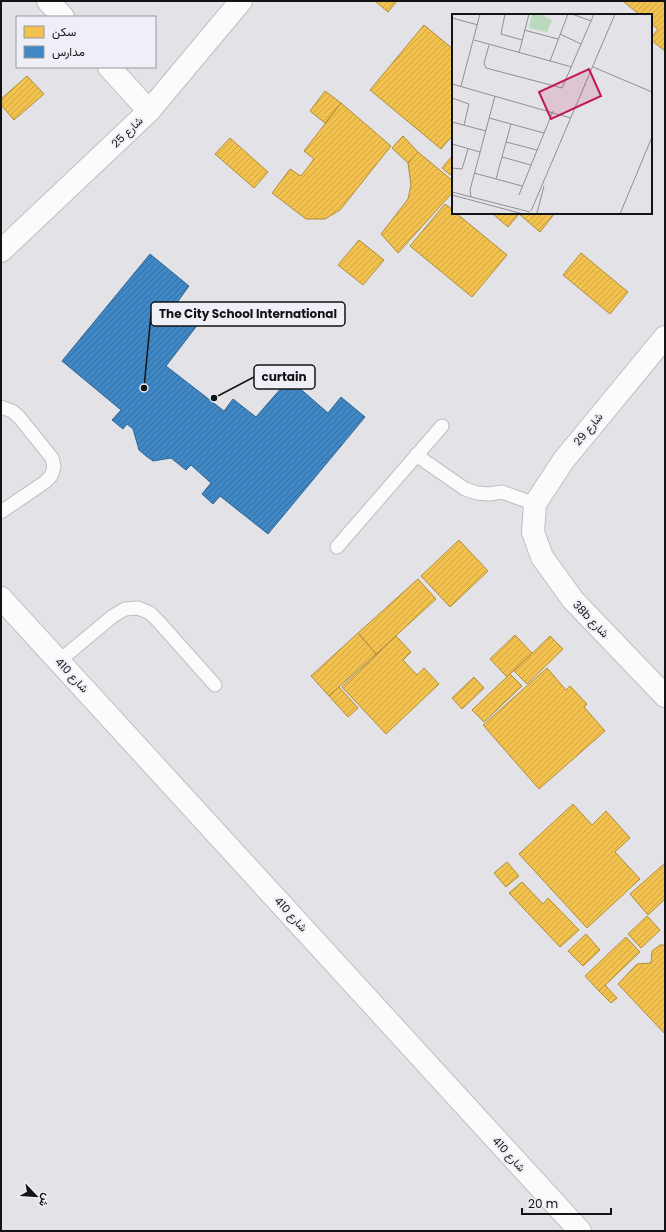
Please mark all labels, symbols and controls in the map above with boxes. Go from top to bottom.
inset map [452,14,652,214]
legend [16,16,156,68]
text: سكن [52,23,76,40]
text: مدارس [52,43,85,60]
street label: شارع 25 [108,113,147,151]
callout: The City School International [151,302,345,326]
text: The City School International [159,305,337,322]
callout: curtain [254,365,315,389]
text: curtain [261,368,307,385]
street label: شارع 29 [570,409,607,449]
street label: 38b شارع [569,597,613,641]
street label: شارع 410 [52,654,93,696]
street label: شارع 410 [271,893,311,935]
street label: شارع 410 [489,1133,529,1175]
north arrow [16,1176,56,1216]
scale bar [522,1190,611,1216]
text: ش [35,1191,55,1210]
text: 20 m [528,1195,558,1212]

